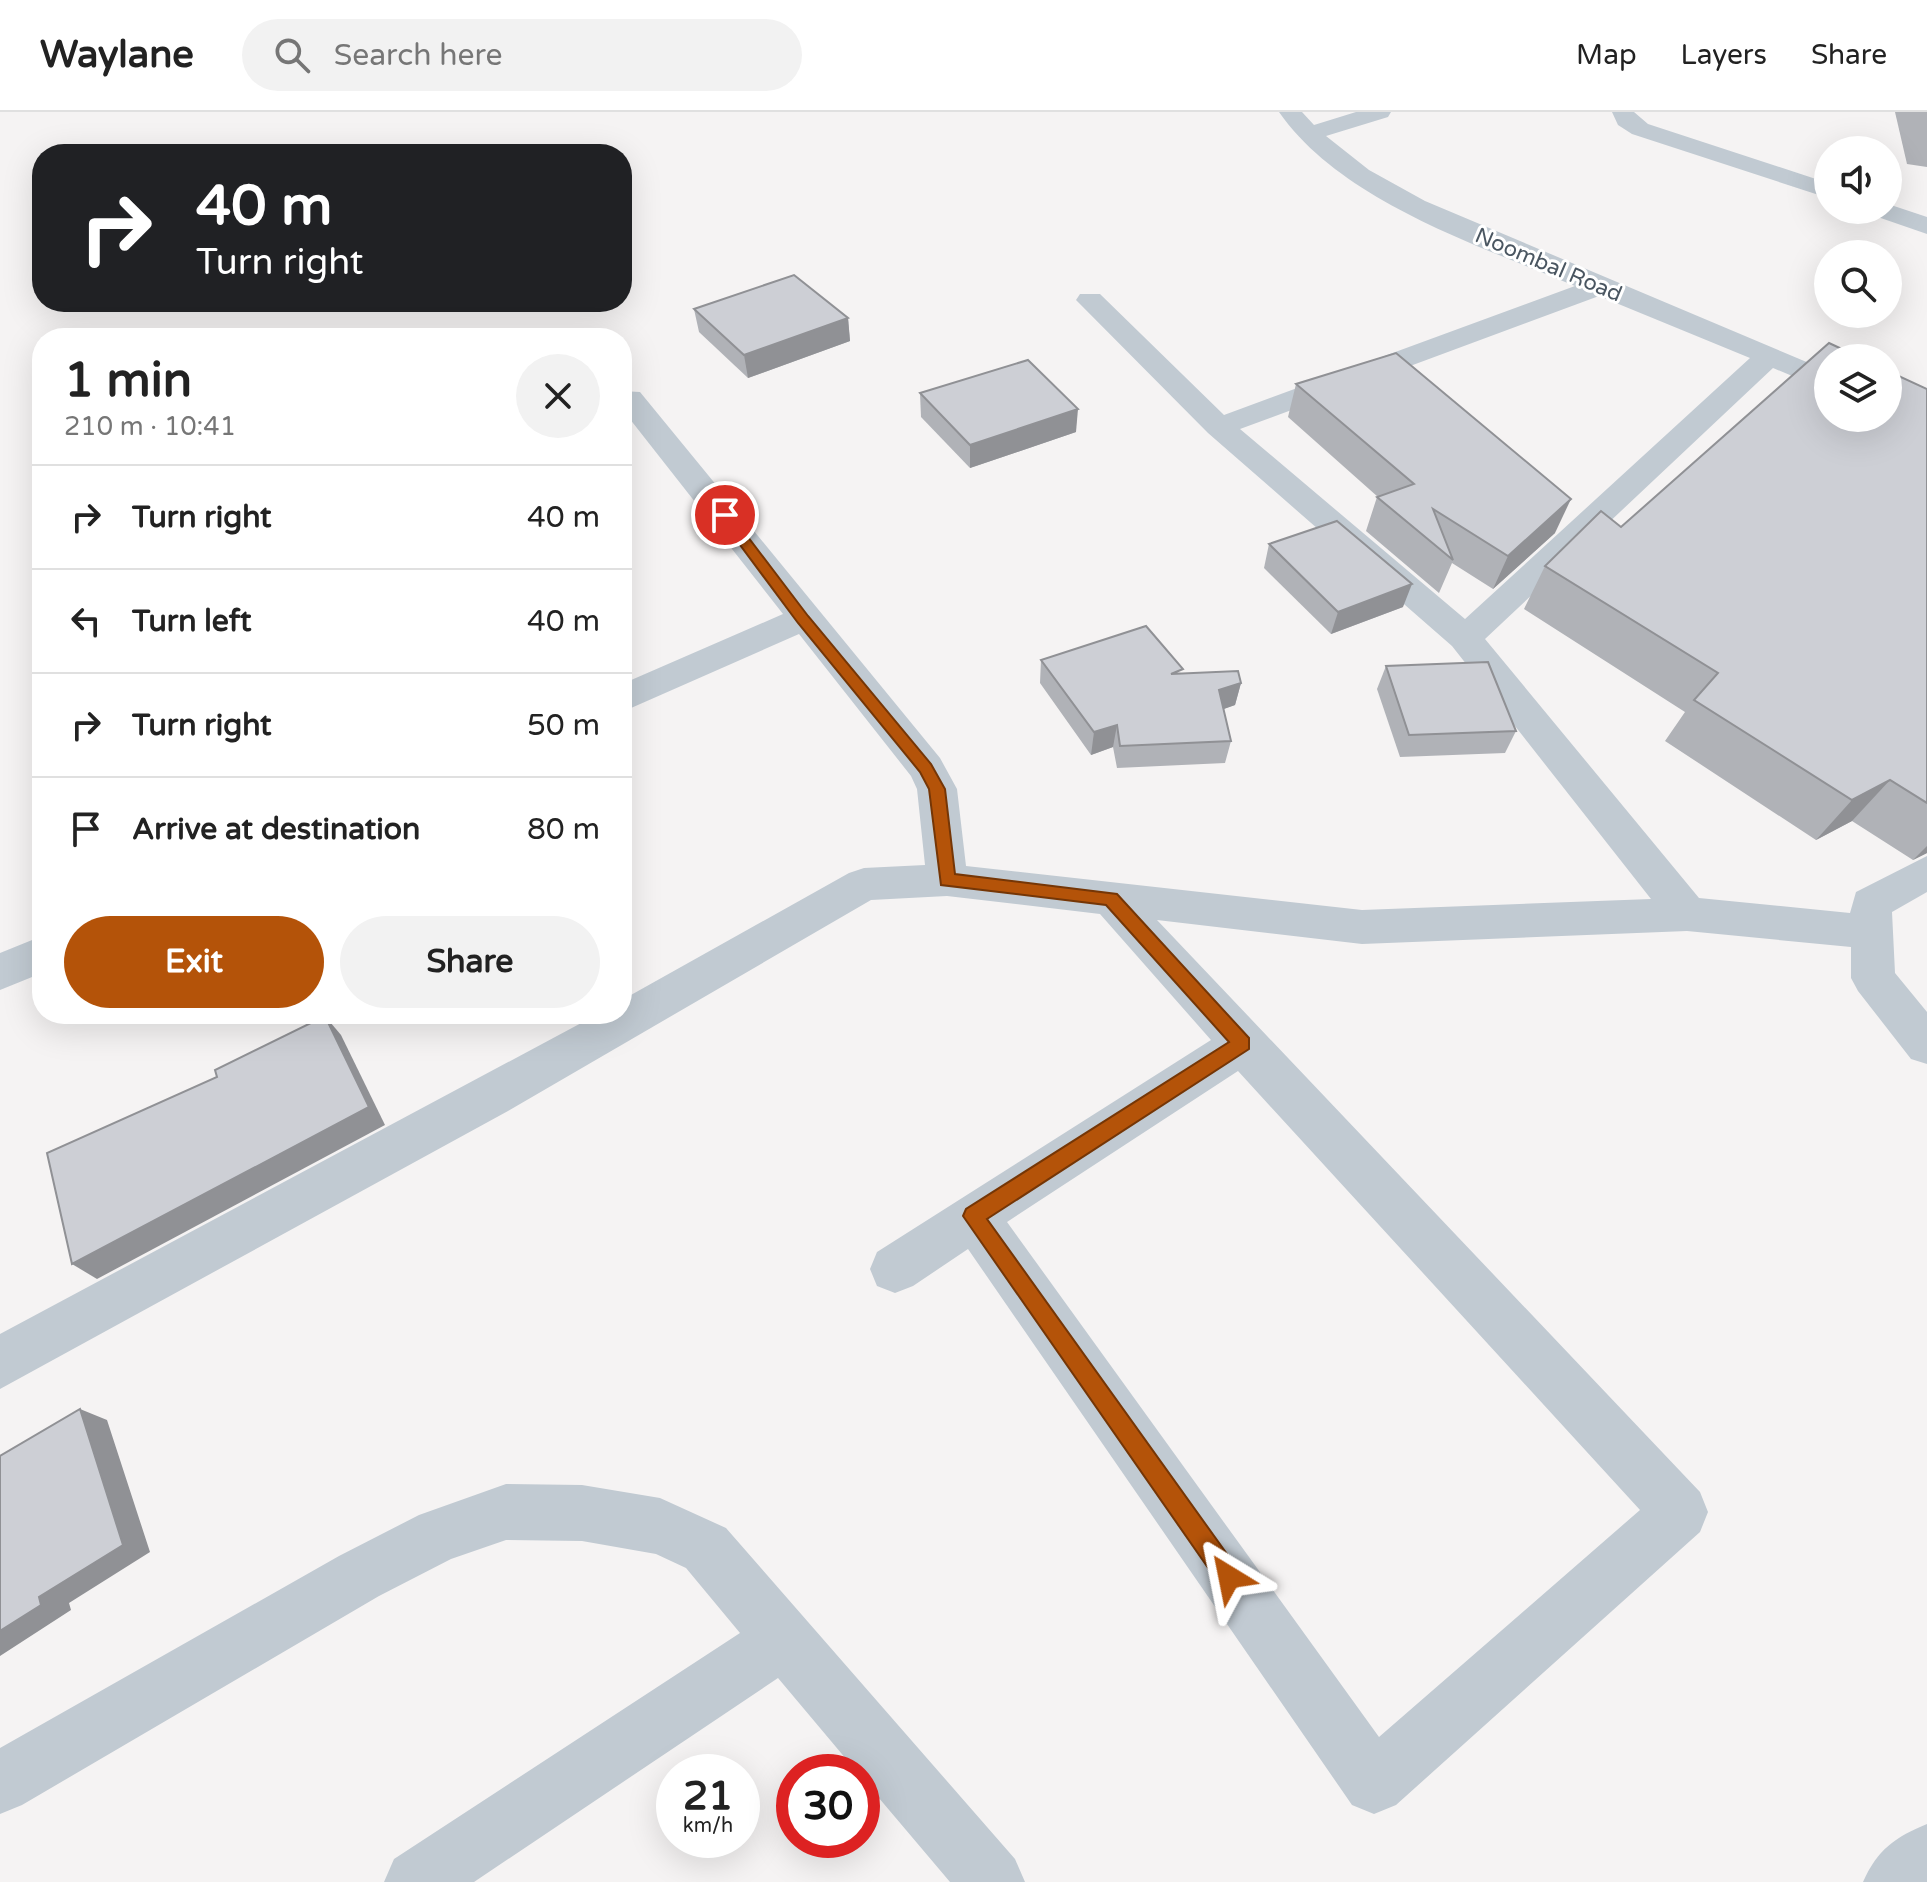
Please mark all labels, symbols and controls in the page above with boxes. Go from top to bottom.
search box [242,19,802,91]
text: Waylane [40,32,194,78]
icon: search [270,33,314,77]
text: Search here [334,37,503,74]
text: Map [1576,38,1637,72]
text: Layers [1681,38,1767,72]
text: Share [1811,38,1887,72]
map controls [1814,136,1902,432]
button: sound [1814,136,1902,224]
text: 40 m [196,173,332,240]
icon: right [64,176,168,280]
street label: Noombal Road [1471,222,1626,308]
button: search [1814,240,1902,328]
text: Turn right [196,241,363,284]
button: layers [1814,344,1902,432]
text: 1 min [64,352,192,410]
button: close [516,354,600,438]
text: 210 m · 10:41 [64,411,236,442]
pin [691,481,759,549]
icon: arrive [703,493,747,537]
icon: right [64,495,108,539]
text: Turn right [132,499,272,536]
text: 40 m [527,499,600,536]
icon: left [64,599,108,643]
text: Turn left [132,603,251,640]
text: 40 m [527,603,600,640]
icon: right [64,703,108,747]
text: Turn right [132,707,272,744]
text: 50 m [527,707,600,744]
icon: arrive [64,807,108,851]
text: Arrive at destination [132,811,420,848]
text: 80 m [527,811,600,848]
button: Exit [64,916,324,1008]
button: Share [340,916,600,1008]
position arrow [1187,1535,1271,1619]
speed limit sign: 30 [776,1754,880,1858]
text: 21 [683,1772,733,1820]
text: km/h [683,1814,733,1838]

